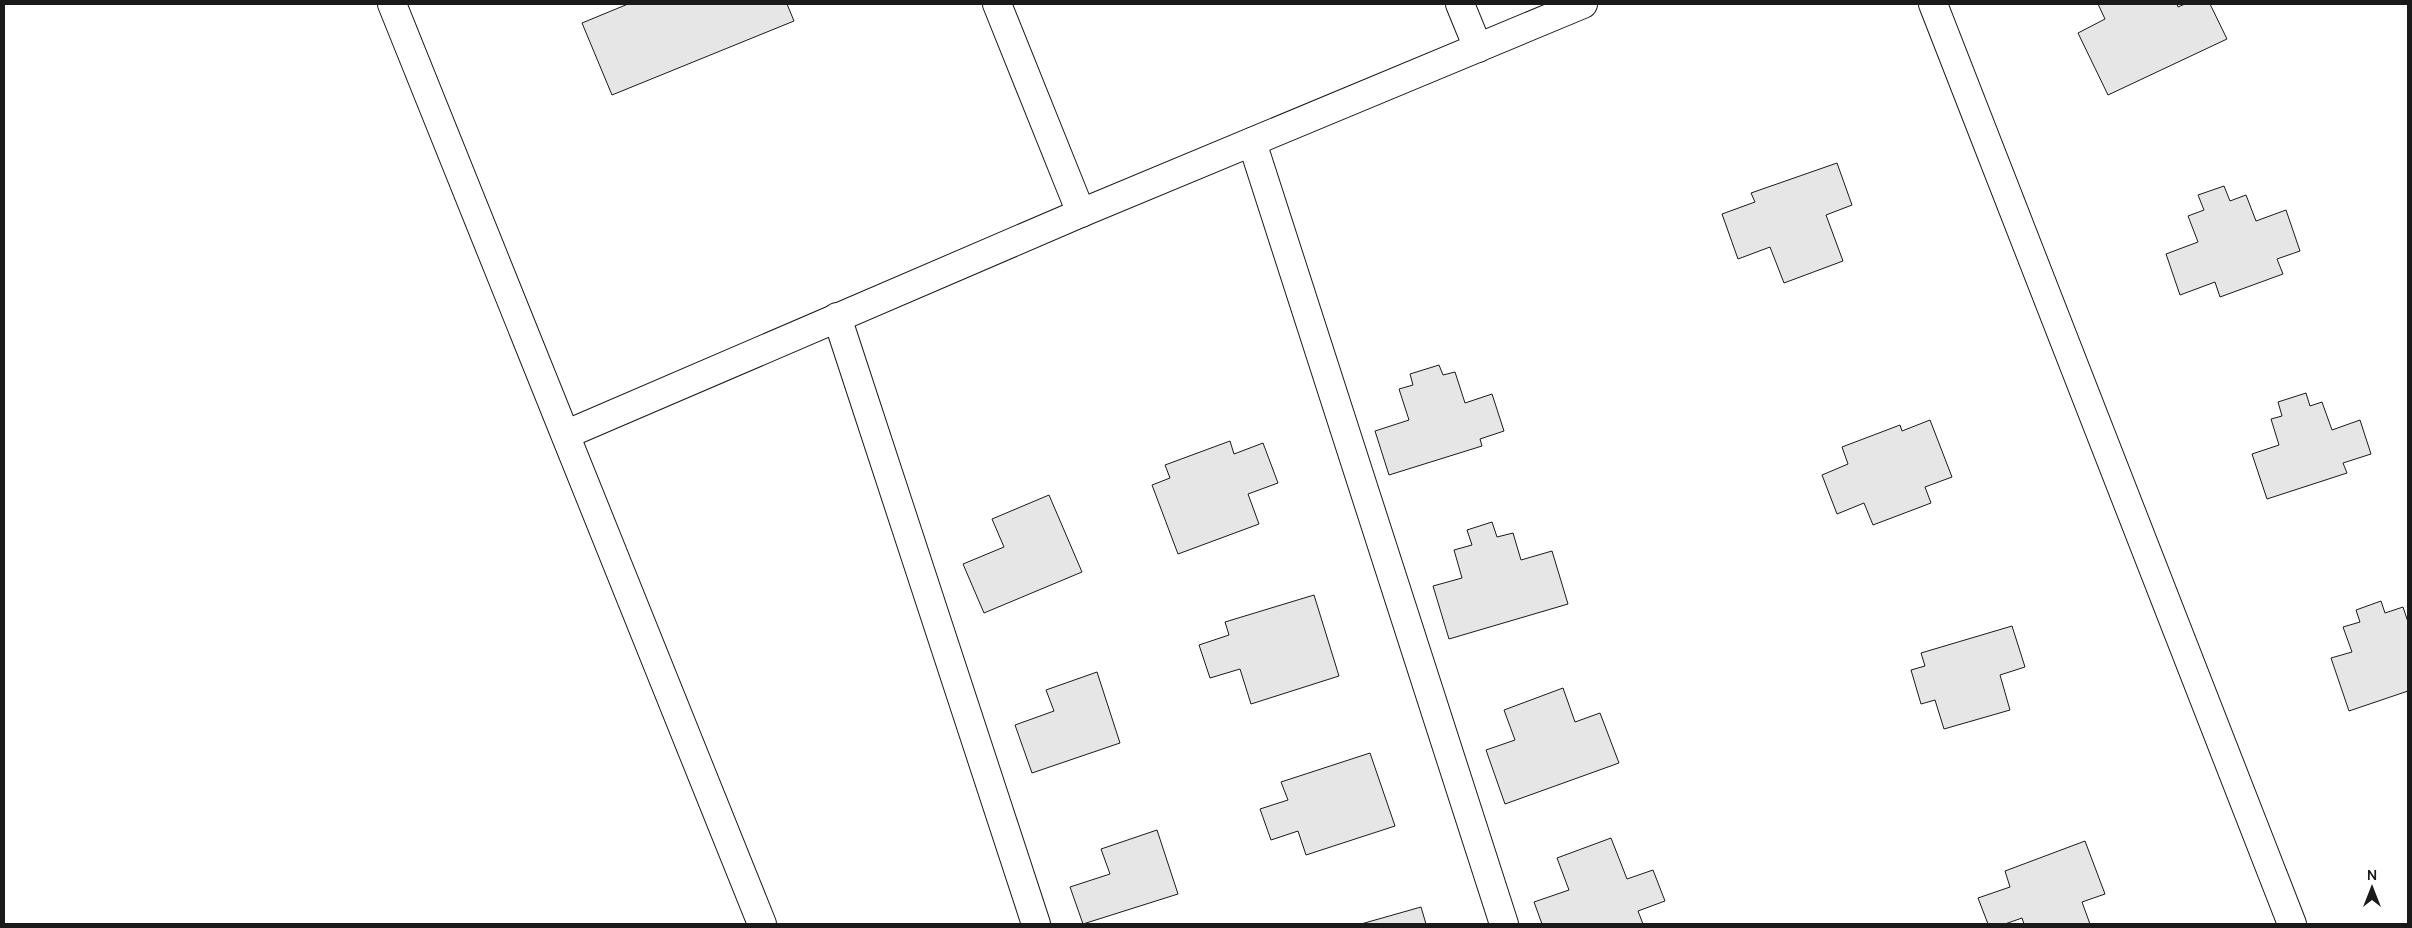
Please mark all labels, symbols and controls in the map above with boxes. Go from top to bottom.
north arrow [2347,863,2397,913]
text: N [2367,865,2377,884]

